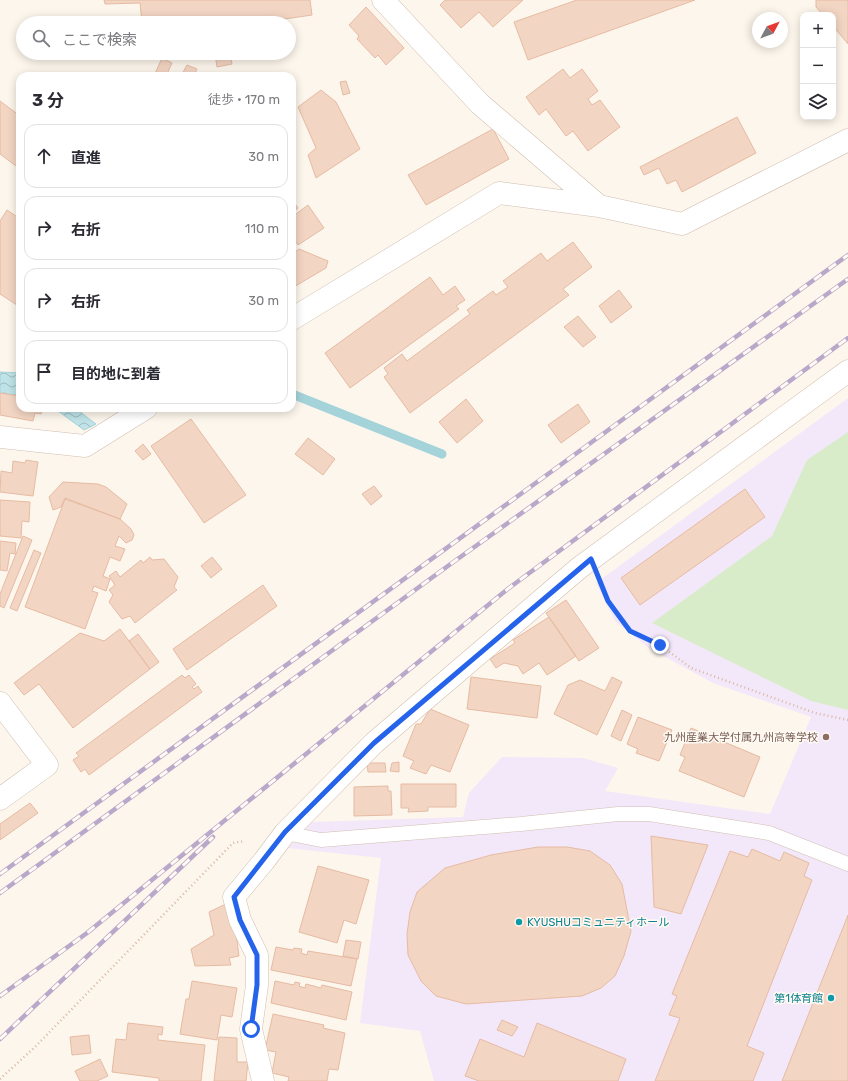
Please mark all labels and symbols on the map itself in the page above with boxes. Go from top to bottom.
north arrow [752,12,788,48]
route end [651,636,669,654]
place label: 九州産業大学付属九州高等学校 [664,731,818,744]
marker: 九州産業大学付属九州高等学校 [821,732,831,742]
place label: KYUSHUコミュニティホール [527,916,669,929]
marker: KYUSHUコミュニティホール [514,917,524,927]
place label: 第1体育館 [774,992,823,1005]
marker: 第1体育館 [826,993,836,1003]
route start [242,1020,260,1038]

